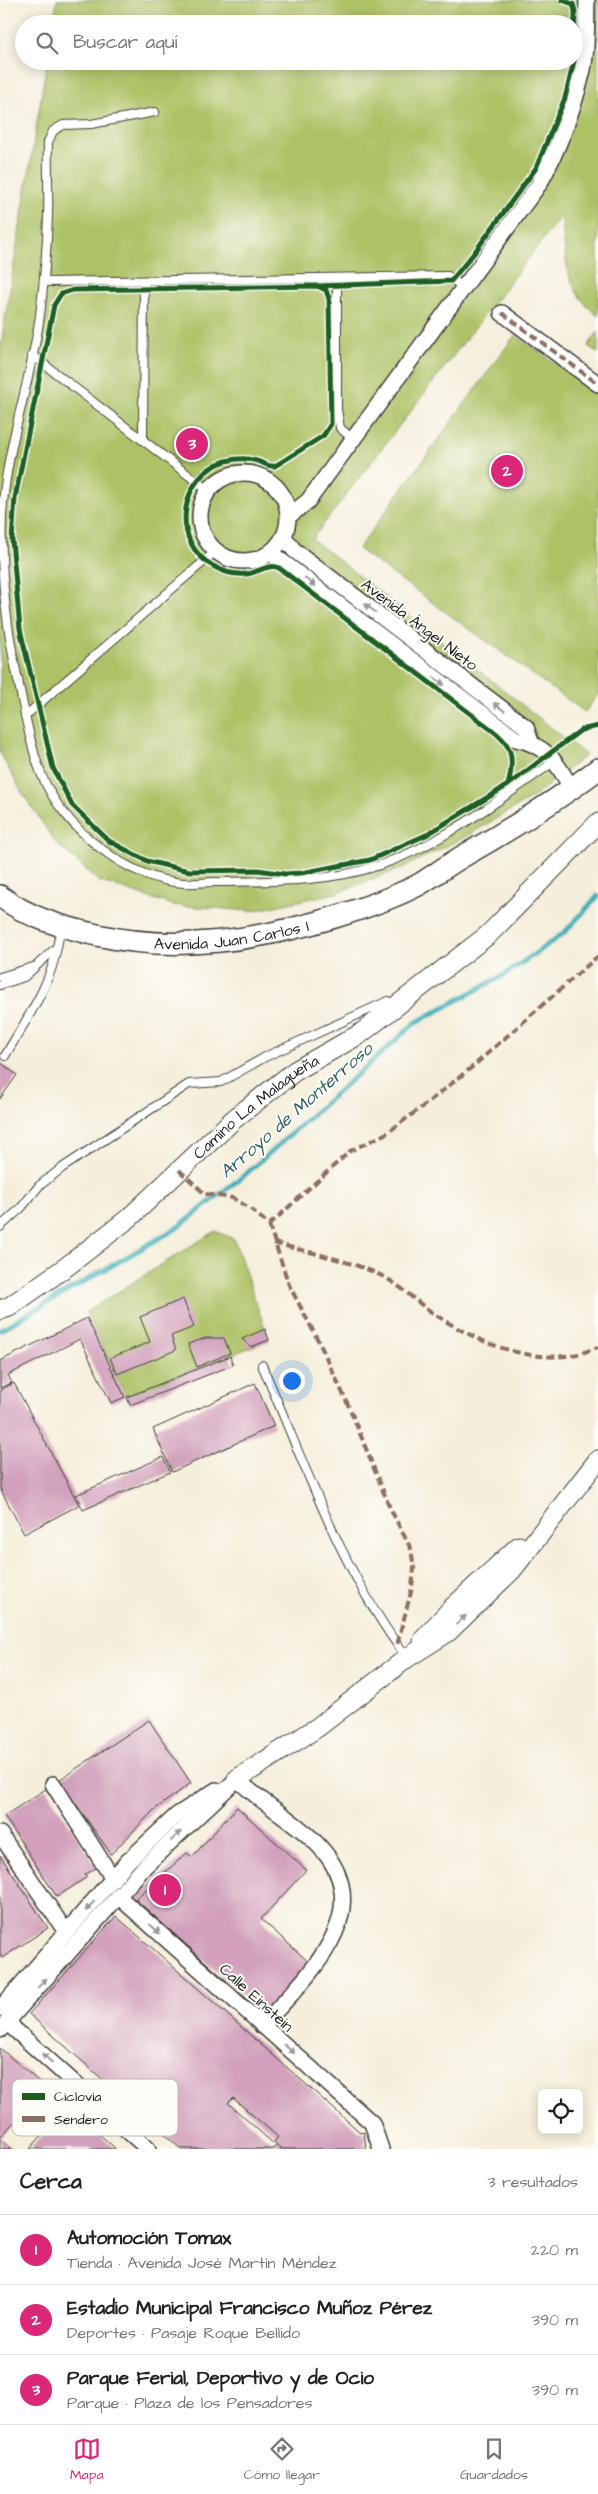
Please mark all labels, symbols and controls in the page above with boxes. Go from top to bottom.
search box [15,15,583,70]
icon: search [33,29,61,57]
text: Buscar aquí [73,29,177,56]
pin: 3 [176,425,208,463]
pin: 2 [491,452,523,490]
street label: Avenida Ángel Nieto [356,574,482,677]
one-way arrow [303,577,316,588]
one-way arrow [364,603,377,614]
one-way arrow [432,675,445,686]
one-way arrow [492,702,506,712]
street label: Avenida Juan Carlos I [153,915,311,955]
water label: Arroyo de Monterroso [215,1036,380,1185]
street label: Camino La Malagueña [188,1050,323,1164]
your location [279,1368,305,1394]
one-way arrow [454,1614,466,1626]
one-way arrow [170,1830,182,1842]
pin: 1 [149,1871,181,1909]
one-way arrow [84,1899,95,1912]
one-way arrow [148,1923,160,1935]
street label: Calle Einstein [214,1958,298,2037]
one-way arrow [36,1977,47,1989]
one-way arrow [282,2043,294,2055]
one-way arrow [41,2052,53,2064]
legend [12,2079,178,2136]
text: Ciclovía [54,2087,101,2107]
map controls [538,2089,583,2134]
button: locate [538,2089,583,2134]
text: Sendero [54,2110,108,2130]
text: Cerca [20,2167,82,2196]
text: 3 resultados [487,2171,578,2193]
text: Automoción Tomax [67,2225,231,2252]
text: 1 [35,2239,37,2261]
text: 220 m [531,2239,578,2261]
text: Tienda · Avenida José Martín Méndez [67,2252,337,2274]
text: Estadio Municipal Francisco Muñoz Pérez [67,2295,432,2322]
text: 2 [31,2309,41,2331]
text: 390 m [532,2309,578,2331]
text: Deportes · Pasaje Roque Bellido [67,2322,300,2344]
text: Parque Ferial, Deportivo y de Ocio [67,2365,374,2392]
text: 3 [32,2379,40,2401]
text: 390 m [532,2379,578,2401]
text: Parque · Plaza de los Pensadores [67,2392,313,2414]
tab: Mapa [70,2435,104,2485]
tab: Cómo llegar [244,2435,320,2485]
tab: Guardados [460,2435,528,2485]

